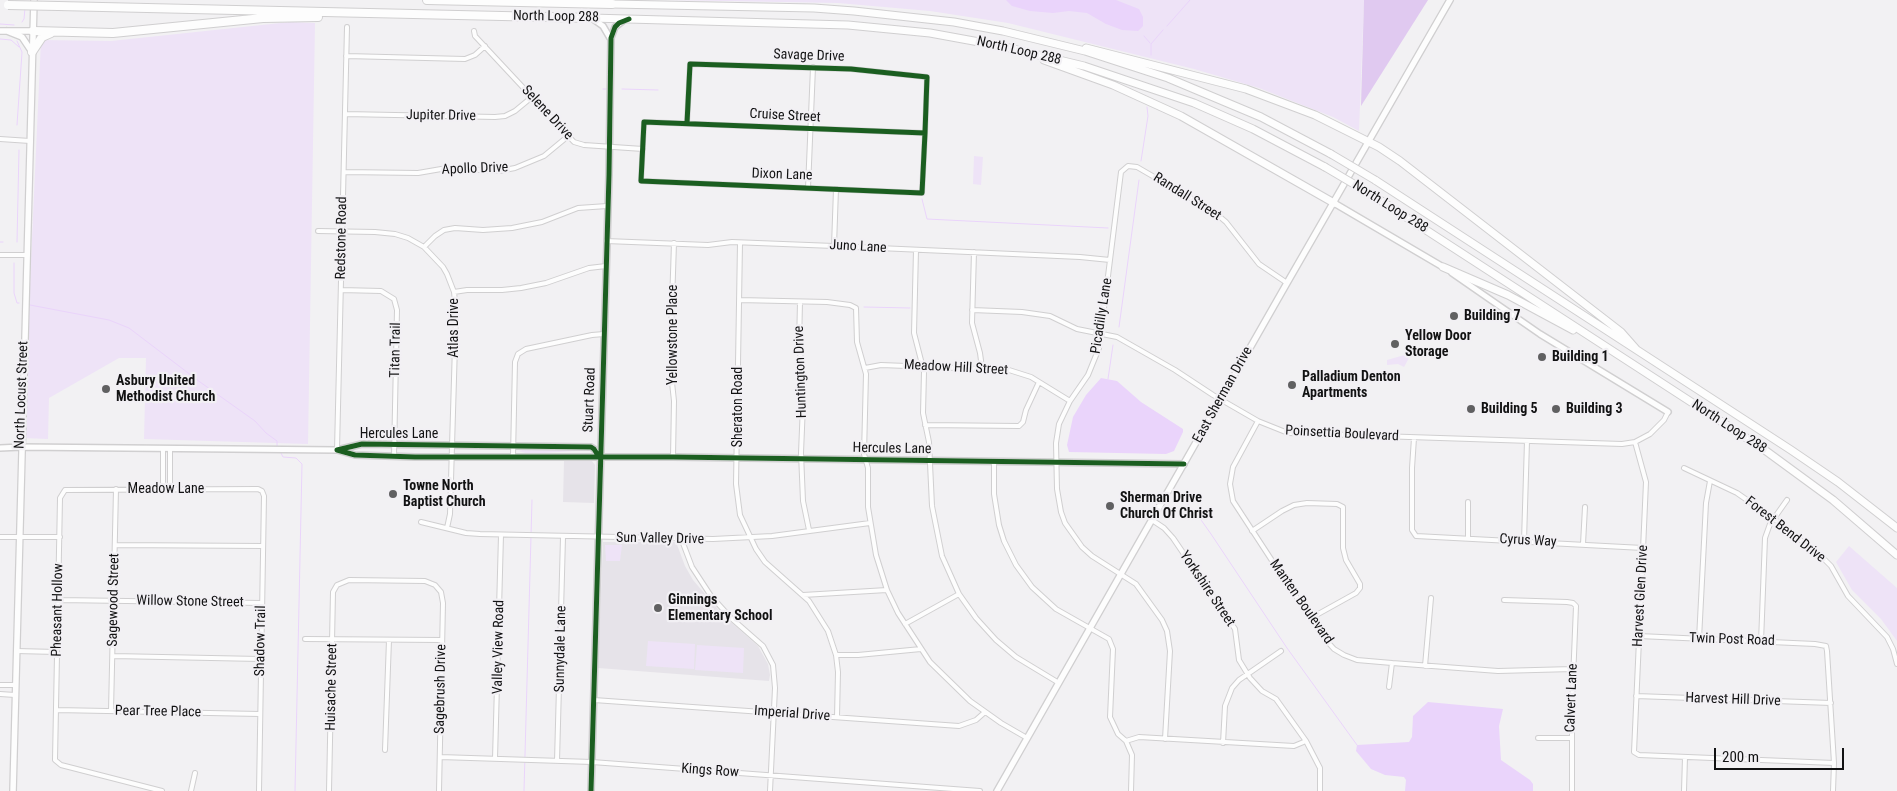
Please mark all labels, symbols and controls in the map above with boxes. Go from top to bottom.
street label: North Loop 288 [513,8,599,26]
street label: North Loop 288 [975,33,1063,69]
street label: Savage Drive [773,46,845,66]
street label: Selene Drive [518,82,576,144]
street label: Cruise Street [749,106,821,126]
street label: Jupiter Drive [406,107,476,125]
street label: Apollo Drive [441,159,509,179]
street label: Dixon Lane [751,166,813,184]
street label: Randall Street [1150,169,1224,225]
street label: North Loop 288 [1349,177,1431,237]
street label: Redstone Road [333,196,351,280]
street label: Juno Lane [829,237,887,257]
street label: Picadilly Lane [1088,277,1116,355]
street label: Yellowstone Place [665,285,681,385]
street label: Atlas Drive [446,298,462,358]
place label: Building 7 [1464,308,1520,324]
marker: Building 7 [1448,310,1460,322]
street label: Titan Trail [387,322,405,378]
street label: Huntington Drive [791,326,811,418]
place label: Yellow Door Storage [1405,328,1471,361]
marker: Yellow Door Storage [1389,338,1401,350]
street label: North Locust Street [12,341,32,449]
street label: East Sherman Drive [1190,344,1256,446]
place label: Building 1 [1552,349,1608,365]
marker: Building 1 [1536,351,1548,363]
street label: Meadow Hill Street [903,357,1009,379]
street label: Stuart Road [580,367,600,433]
street label: Sheraton Road [730,367,746,447]
place label: Palladium Denton Apartments [1302,369,1401,402]
place label: Asbury United Methodist Church [116,373,215,406]
marker: Palladium Denton Apartments [1286,379,1298,391]
marker: Asbury United Methodist Church [100,383,112,395]
street label: North Loop 288 [1688,397,1770,457]
place label: Building 5 [1481,401,1537,417]
place label: Building 3 [1566,401,1622,417]
marker: Building 5 [1465,403,1477,415]
marker: Building 3 [1550,403,1562,415]
street label: Poinsettia Boulevard [1285,423,1399,445]
street label: Hercules Lane [360,426,438,442]
street label: Hercules Lane [853,440,931,458]
place label: Towne North Baptist Church [403,478,486,511]
street label: Meadow Lane [128,481,204,497]
marker: Towne North Baptist Church [387,488,399,500]
place label: Sherman Drive Church Of Christ [1120,490,1213,522]
street label: Forest Bend Drive [1742,493,1828,567]
marker: Sherman Drive Church Of Christ [1104,500,1116,512]
street label: Sun Valley Drive [616,530,704,548]
street label: Cyrus Way [1499,531,1557,551]
street label: Harvest Glen Drive [1630,545,1652,647]
street label: Yorkshire Street [1176,548,1238,630]
street label: Sagewood Street [105,553,123,647]
street label: Manten Boulevard [1266,556,1336,648]
street label: Pheasant Hollow [49,563,67,657]
place label: Ginnings Elementary School [668,592,773,624]
street label: Willow Stone Street [136,593,244,611]
street label: Valley View Road [490,600,508,694]
marker: Ginnings Elementary School [652,602,664,614]
street label: Shadow Trail [252,605,270,677]
street label: Sunnydale Lane [552,606,570,692]
street label: Twin Post Road [1689,630,1775,650]
street label: Huisache Street [323,643,341,731]
street label: Sagebrush Drive [432,644,450,734]
street label: Calvert Lane [1562,663,1582,733]
street label: Harvest Hill Drive [1685,690,1781,710]
street label: Pear Tree Place [115,703,201,721]
street label: Imperial Drive [753,703,831,725]
scale bar [1717,738,1847,770]
text: 200 m [1722,748,1759,766]
street label: Kings Row [681,761,739,781]

